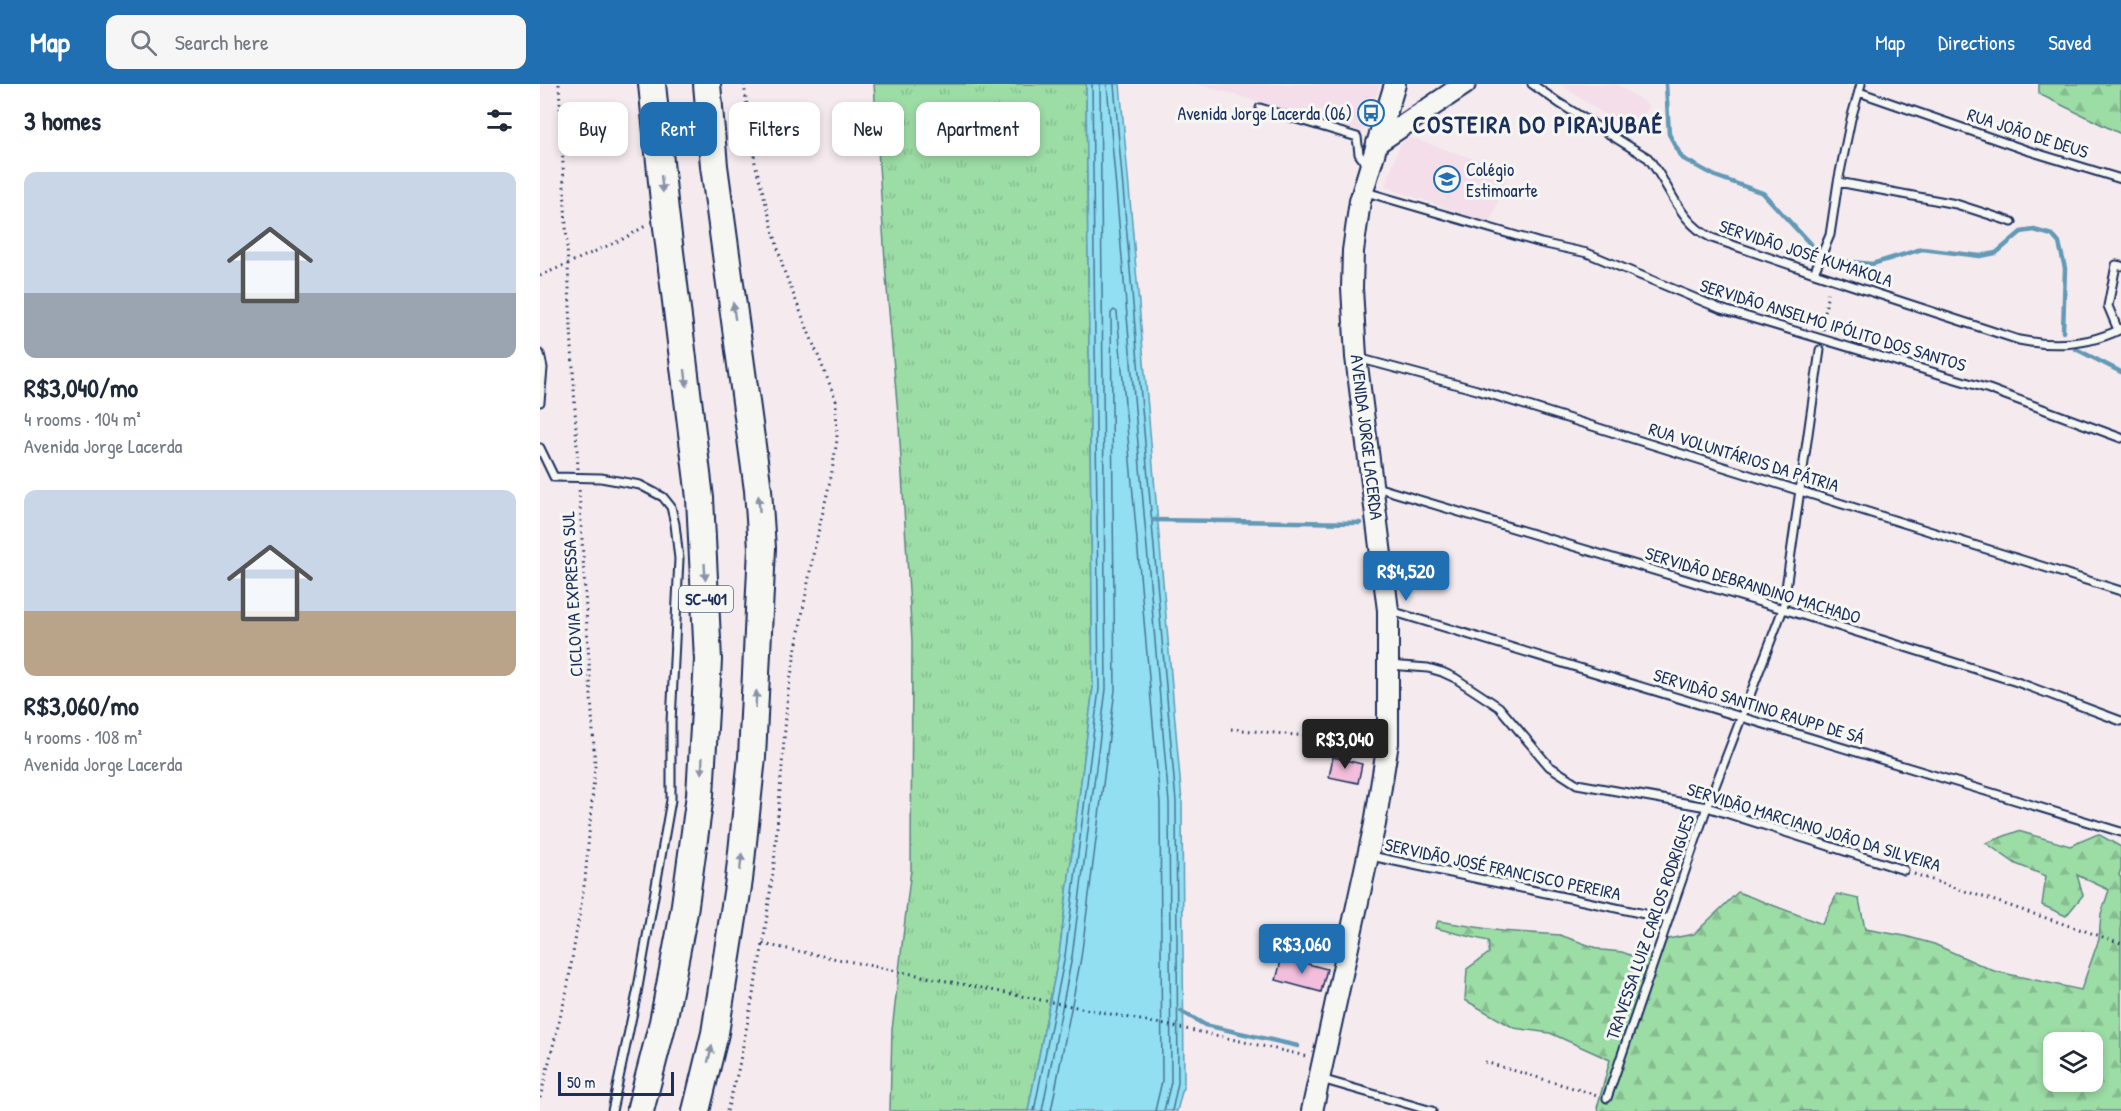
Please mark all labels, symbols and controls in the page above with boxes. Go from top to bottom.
search box [106,15,526,69]
text: Map [30,23,70,61]
icon: search [127,26,160,59]
text: Search here [175,27,269,57]
text: Map [1875,28,1905,57]
text: Directions [1938,28,2015,57]
text: Saved [2048,28,2091,57]
bus stop icon: Avenida Jorge Lacerda (06) [1356,98,1386,128]
place label: Avenida Jorge Lacerda (06) [1177,101,1352,126]
chip: Buy [558,102,628,156]
chip: Rent [640,102,717,156]
chip: Filters [729,102,820,156]
chip: New [832,102,904,156]
chip: Apartment [916,102,1040,156]
street label: RUA JOÃO DE DEUS [1964,102,2092,164]
text: 3 homes [24,103,101,138]
icon: filters [483,104,516,137]
district label: COSTEIRA DO PIRAJUBAÉ [1412,108,1664,140]
place label: Colégio Estimoarte [1466,157,1538,203]
school or university icon: Colégio Estimoarte [1432,164,1462,194]
one-way arrow [657,175,667,194]
icon: home [216,211,324,319]
street label: SERVIDÃO JOSÉ KUMAKOLA [1716,213,1896,293]
street label: SERVIDÃO ANSELMO IPÓLITO DOS SANTOS [1697,273,1969,377]
one-way arrow [729,301,739,320]
street label: AVENIDA JORGE LACERDA [1344,353,1390,521]
one-way arrow [681,368,691,387]
text: R$3,040/mo [24,370,138,405]
text: 4 rooms · 104 m² [24,405,141,432]
street label: RUA VOLUNTÁRIOS DA PÁTRIA [1646,416,1842,498]
text: Avenida Jorge Lacerda [24,432,182,459]
one-way arrow [754,495,764,514]
street label: CICLOVIA EXPRESSA SUL [555,510,589,677]
icon: home [216,529,324,637]
street label: SERVIDÃO DEBRANDINO MACHADO [1642,540,1864,630]
pin: R$4,520 [1351,551,1461,602]
text: R$4,520 [1377,557,1435,584]
one-way arrow [700,562,709,581]
road number: SC-401 [679,586,733,612]
street label: SERVIDÃO SANTINO RAUPP DE SÁ [1651,662,1868,750]
text: R$3,060/mo [24,688,139,723]
one-way arrow [751,690,760,709]
pin: R$3,040 [1290,719,1400,770]
text: 4 rooms · 108 m² [24,723,142,750]
text: R$3,040 [1316,725,1374,752]
text: Avenida Jorge Lacerda [24,750,182,777]
one-way arrow [697,757,707,776]
street label: SERVIDÃO MARCIANO JOÃO DA SILVEIRA [1684,776,1944,878]
street label: TRAVESSA LUIZ CARLOS RODRIGUES [1600,811,1700,1043]
street label: SERVIDÃO JOSÉ FRANCISCO PEREIRA [1383,832,1624,906]
one-way arrow [736,852,746,871]
pin: R$3,060 [1247,924,1357,975]
text: R$3,060 [1273,930,1331,957]
map controls [2043,1032,2103,1092]
button: layers [2043,1032,2103,1092]
one-way arrow [705,1045,715,1063]
scale bar [558,1069,674,1096]
text: 50 m [567,1071,596,1093]

